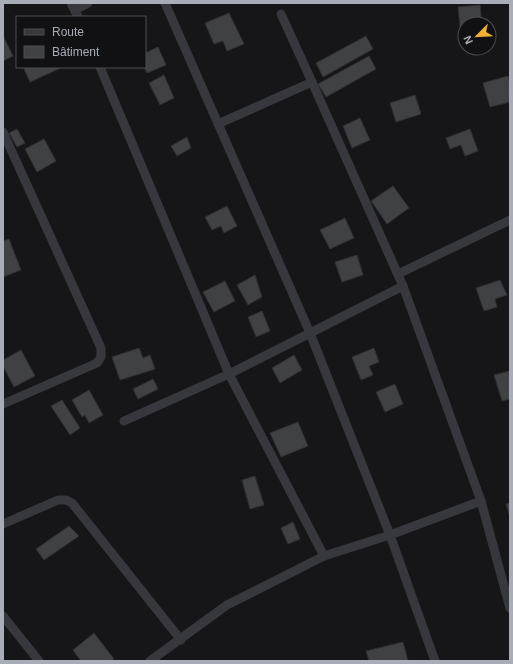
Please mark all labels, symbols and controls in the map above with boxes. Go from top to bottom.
legend [16,16,146,68]
north arrow [457,16,497,56]
text: Route [52,25,84,39]
text: N [461,34,475,46]
text: Bâtiment [52,45,100,59]

